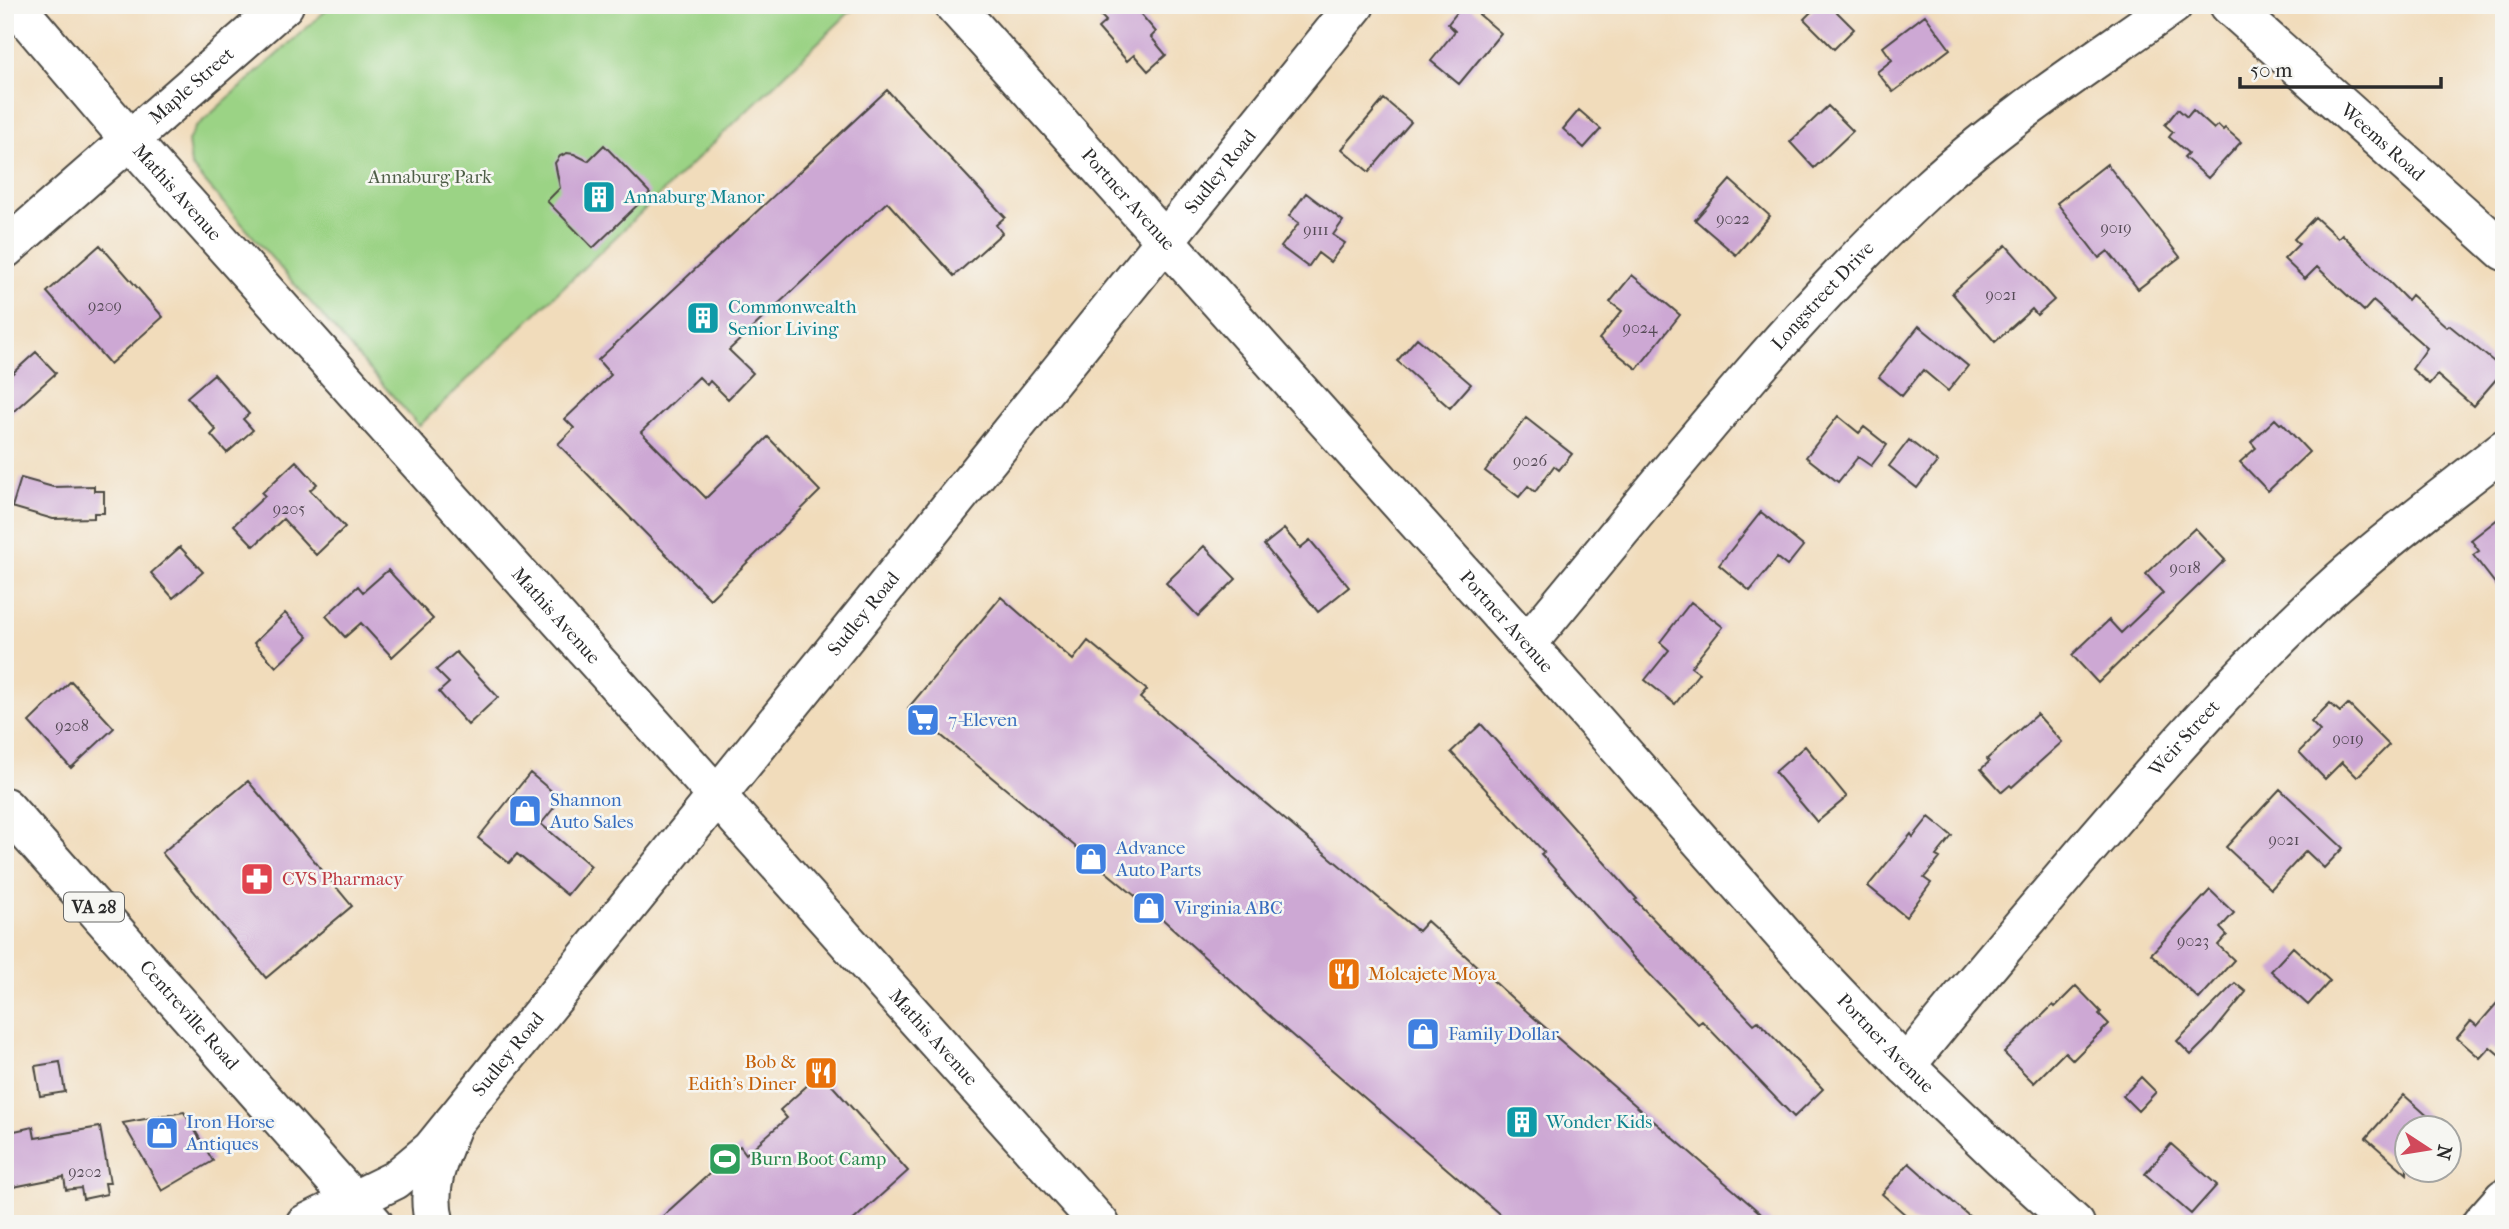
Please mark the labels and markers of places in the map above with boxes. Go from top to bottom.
building icon: Annaburg Manor [580,178,618,216]
place label: Annaburg Manor [623,186,766,208]
place label: Commonwealth Senior Living [728,296,857,340]
building icon: Commonwealth Senior Living [684,299,722,337]
supermarket icon: 7-Eleven [904,701,942,739]
place label: 7-Eleven [948,709,1018,731]
place label: Shannon Auto Sales [549,789,633,833]
shop icon: Shannon Auto Sales [506,792,544,830]
place label: Advance Auto Parts [1115,837,1201,881]
shop icon: Advance Auto Parts [1072,840,1110,878]
pharmacy icon: CVS Pharmacy [238,860,276,898]
place label: CVS Pharmacy [282,868,404,890]
shop icon: Virginia ABC [1130,889,1168,927]
place label: Virginia ABC [1173,897,1283,919]
restaurant icon: Molcajete Moya [1325,955,1363,993]
place label: Molcajete Moya [1368,963,1496,985]
shop icon: Family Dollar [1404,1015,1442,1053]
place label: Family Dollar [1448,1023,1560,1045]
place label: Bob & Edith's Diner [688,1051,797,1095]
restaurant icon: Bob & Edith's Diner [802,1054,840,1092]
building icon: Wonder Kids [1503,1103,1541,1141]
place label: Iron Horse Antiques [185,1111,275,1155]
place label: Wonder Kids [1545,1111,1652,1133]
shop icon: Iron Horse Antiques [143,1114,181,1152]
sports icon: Burn Boot Camp [706,1140,744,1178]
place label: Burn Boot Camp [750,1148,886,1170]

